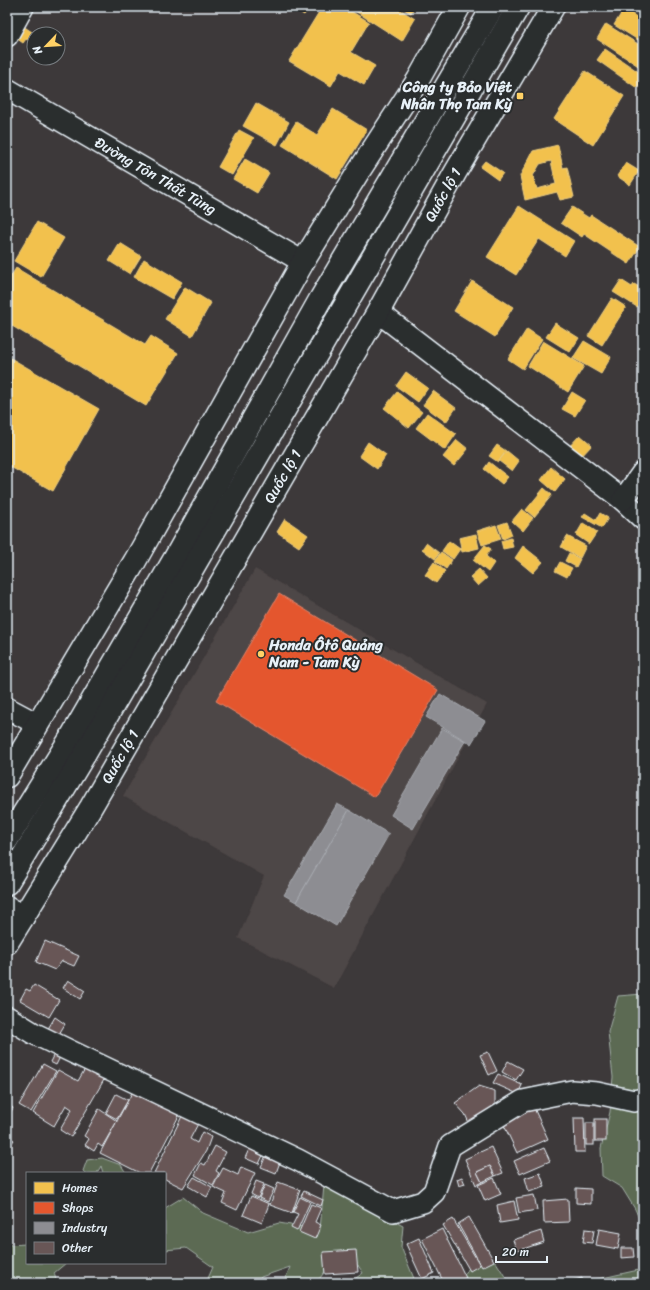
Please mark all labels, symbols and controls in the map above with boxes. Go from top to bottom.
north arrow [26,26,66,66]
text: N [27,42,48,58]
place label: Công ty Bảo Việt Nhân Thọ Tam Kỳ [400,74,513,117]
marker: Công ty Bảo Việt Nhân Thọ Tam Kỳ [515,91,525,101]
street label: Đường Tôn Thất Tùng [89,130,222,222]
street label: Quốc lộ 1 [417,162,469,227]
street label: Quốc lộ 1 [257,444,309,508]
place label: Honda Ôtô Quảng Nam - Tam Kỳ [268,632,383,675]
marker: Honda Ôtô Quảng Nam - Tam Kỳ [256,649,266,659]
street label: Quốc lộ 1 [94,725,146,789]
legend [26,1172,166,1264]
text: Homes [62,1177,98,1199]
text: Shops [62,1197,93,1219]
text: Industry [61,1217,108,1239]
text: Other [62,1237,93,1259]
scale bar [496,1238,547,1264]
text: 20 m [502,1241,529,1263]

